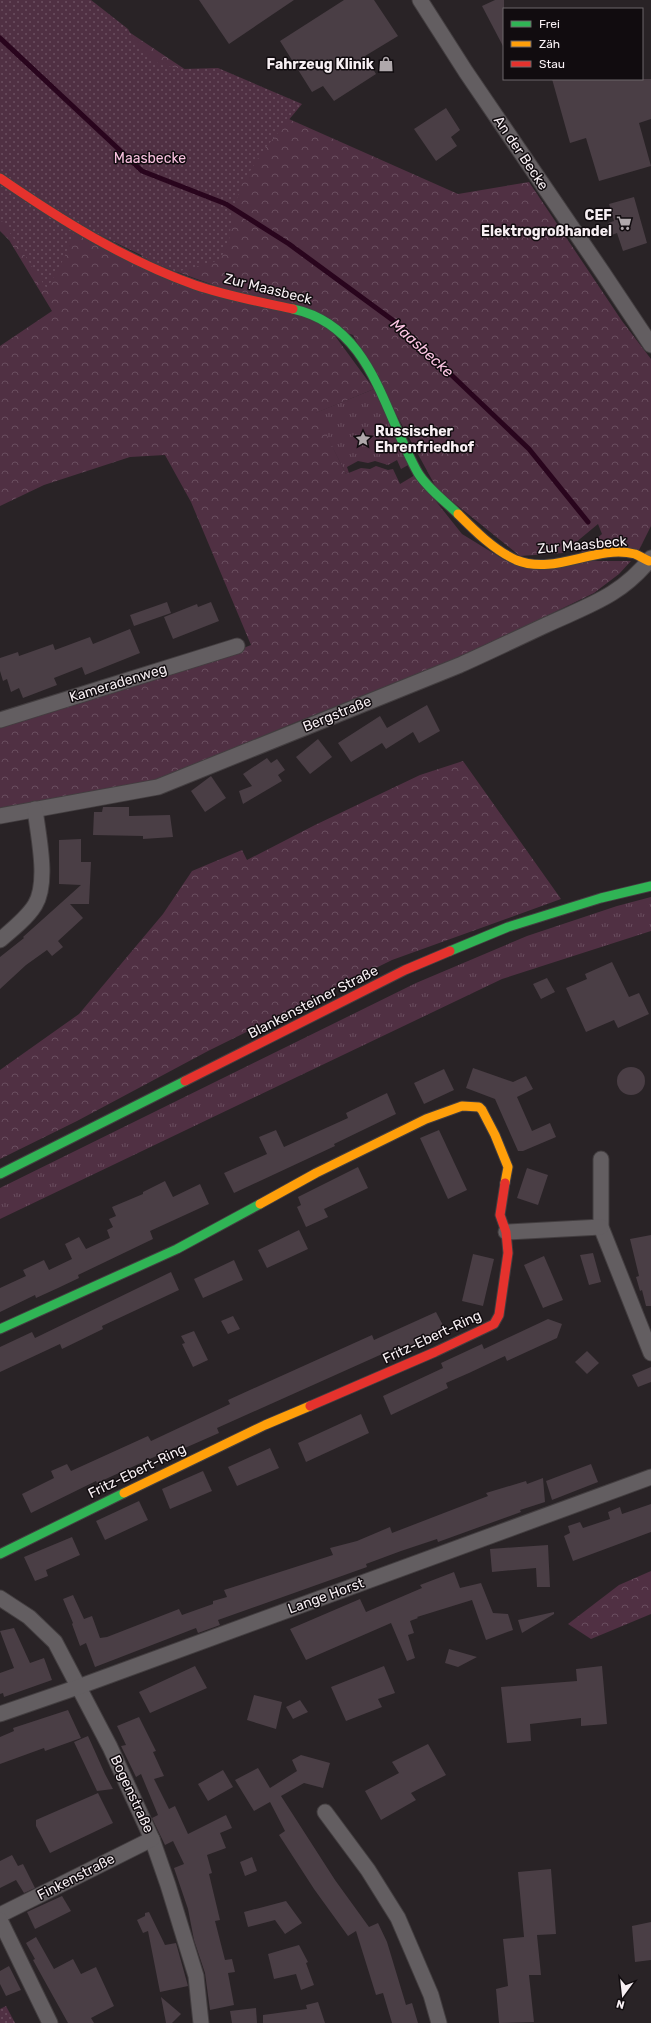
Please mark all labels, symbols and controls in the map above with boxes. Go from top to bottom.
legend [503,8,643,80]
text: Frei [539,17,560,31]
text: Zäh [539,37,560,51]
shop icon: Fahrzeug Klinik [377,55,395,73]
place label: Fahrzeug Klinik [267,56,375,73]
text: Stau [539,57,565,71]
street label: An der Becke [490,113,552,193]
park label: Maasbecke [114,150,186,167]
place label: CEF Elektrogroßhandel [481,207,612,240]
supermarket icon: CEF Elektrogroßhandel [615,214,633,232]
street label: Zur Maasbeck [222,270,314,308]
water label: Maasbecke [387,315,458,381]
place label: Russischer Ehrenfriedhof [375,423,475,456]
place icon: Russischer Ehrenfriedhof [354,430,372,448]
street label: Zur Maasbeck [536,533,628,557]
street label: Kameradenweg [67,660,169,706]
street label: Bergstraße [300,693,374,735]
street label: Blankensteiner Straße [245,962,381,1042]
street label: Fritz-Ebert-Ring [380,1307,484,1367]
street label: Fritz-Ebert-Ring [85,1440,189,1502]
street label: Lange Horst [286,1574,367,1618]
street label: Bogenstraße [107,1752,157,1836]
street label: Finkenstraße [34,1850,118,1904]
north arrow [603,1975,643,2015]
text: N [615,1997,626,2011]

